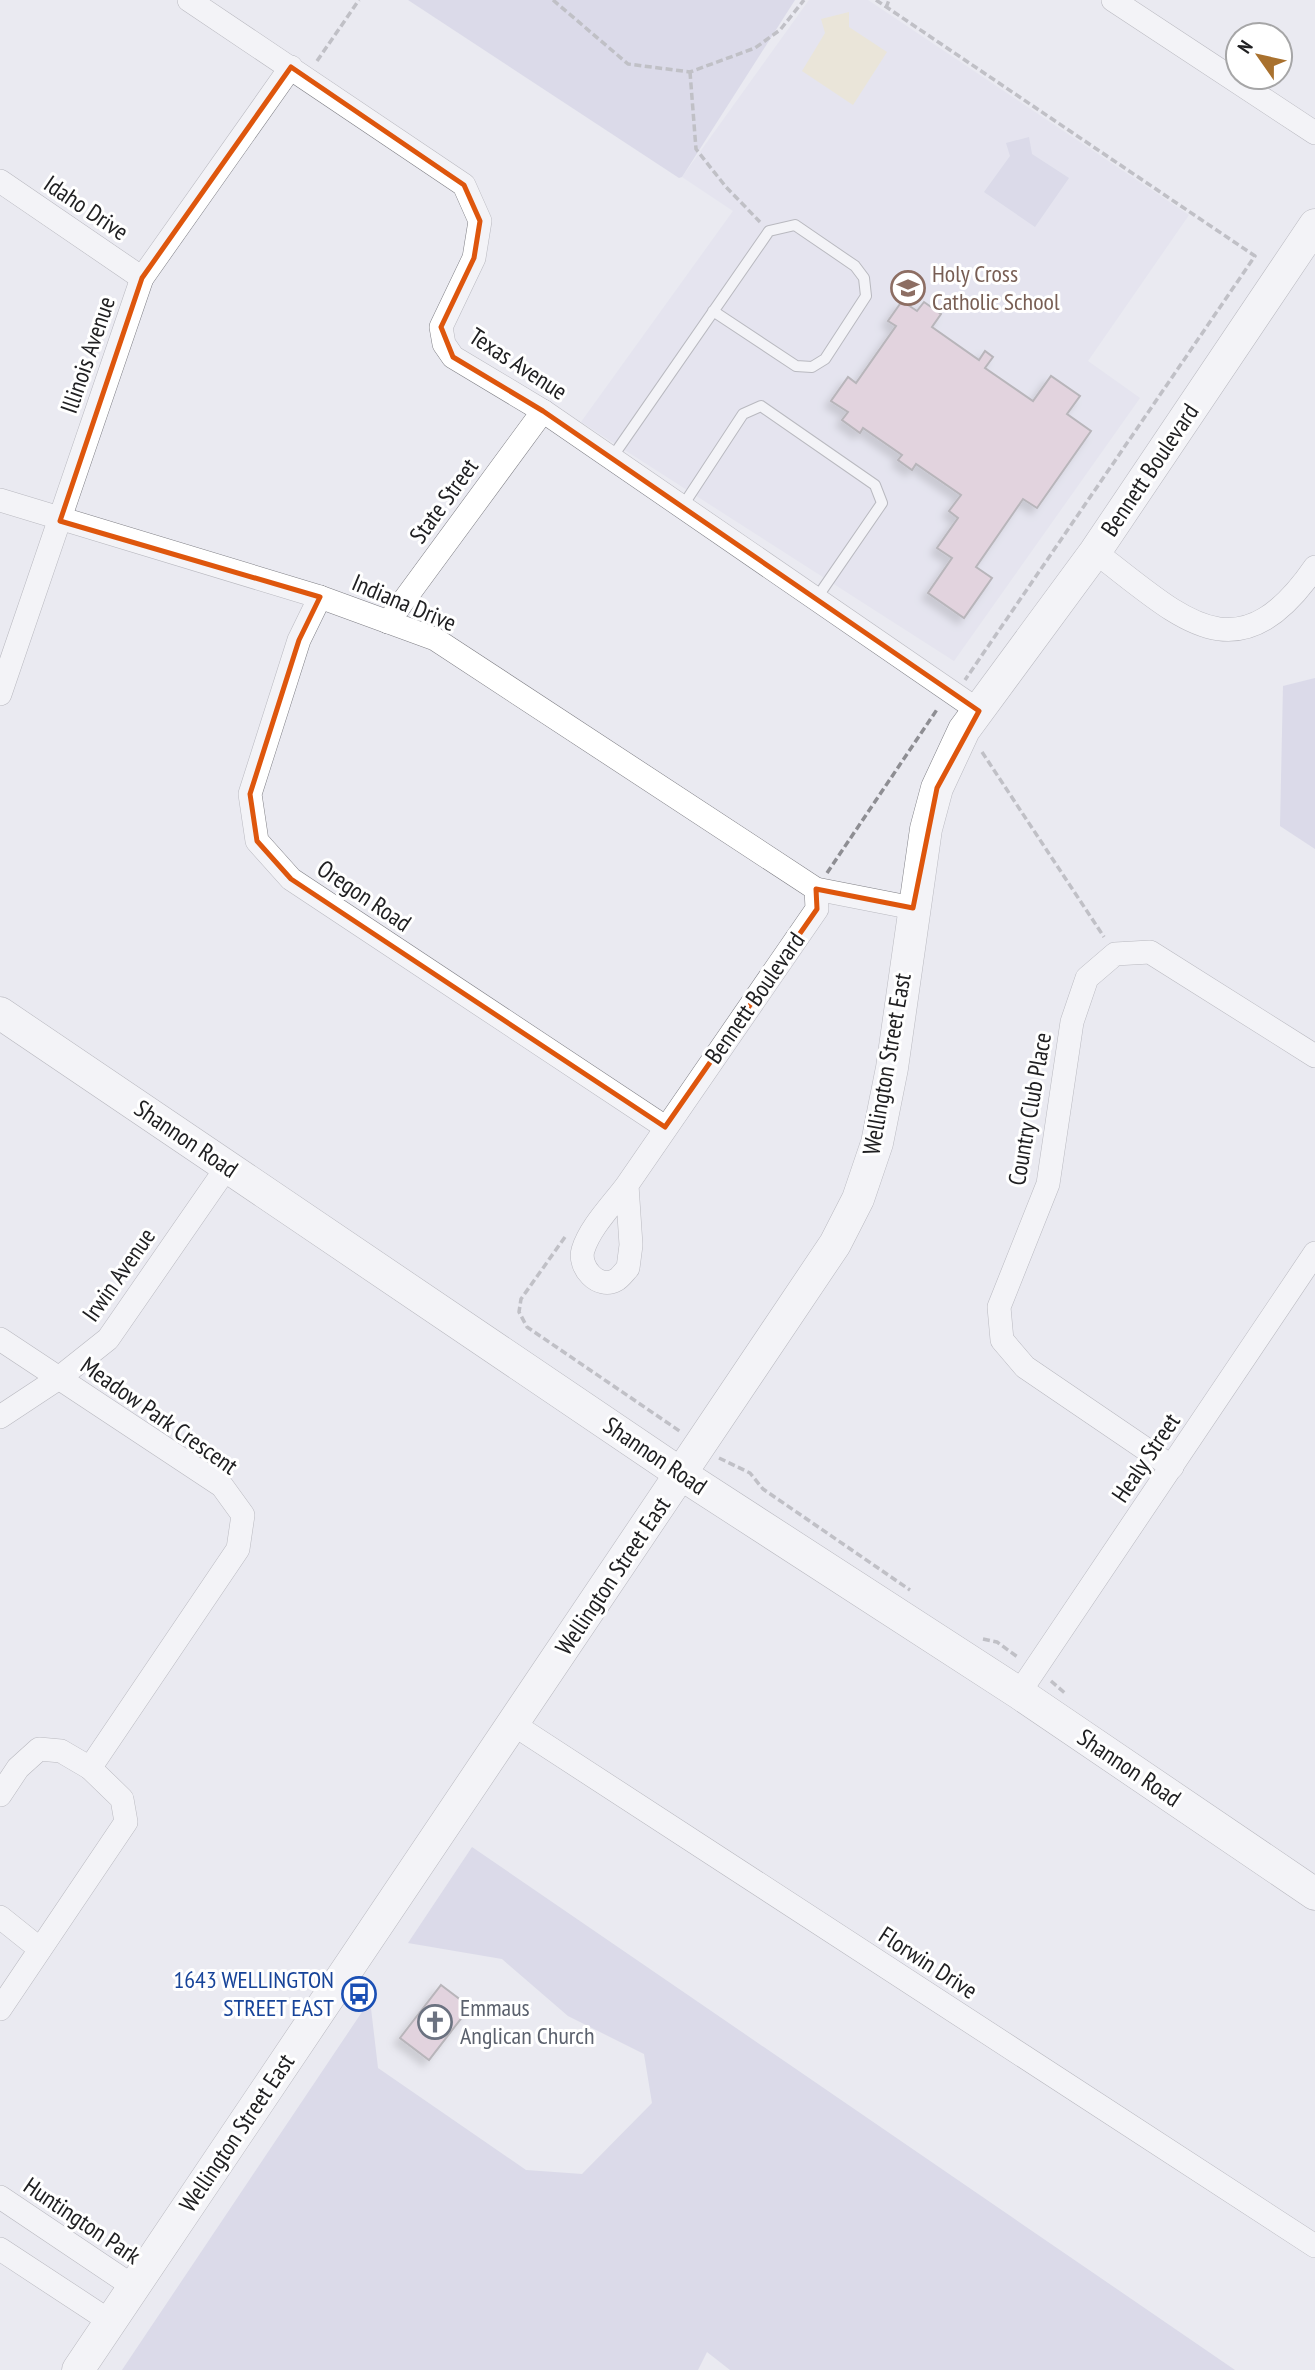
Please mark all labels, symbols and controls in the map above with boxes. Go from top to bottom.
north arrow [1224,21,1294,91]
text: N [1232,36,1258,57]
street label: Idaho Drive [38,168,134,247]
place label: Holy Cross Catholic School [932,258,1060,317]
school or university icon: Holy Cross Catholic School [889,269,927,307]
street label: Illinois Avenue [53,292,122,417]
street label: Texas Avenue [464,320,573,407]
street label: Bennett Boulevard [1094,397,1205,542]
street label: State Street [402,452,485,549]
street label: Indiana Drive [347,567,461,638]
street label: Oregon Road [311,853,417,938]
street label: Bennett Boulevard [698,926,811,1069]
street label: Wellington Street East [855,970,918,1157]
street label: Country Club Place [1001,1030,1058,1188]
street label: Shannon Road [129,1093,244,1185]
street label: Irwin Avenue [75,1222,162,1328]
street label: Meadow Park Crescent [75,1350,244,1482]
street label: Healy Street [1104,1407,1187,1508]
street label: Shannon Road [598,1410,713,1502]
street label: Wellington Street East [548,1490,677,1661]
street label: Shannon Road [1072,1722,1187,1814]
street label: Florwin Drive [873,1919,983,2006]
place label: 1643 WELLINGTON STREET EAST [174,1964,334,2023]
bus stop icon: 1643 WELLINGTON STREET EAST [340,1975,378,2013]
place label: Emmaus Anglican Church [460,1992,594,2051]
church icon: Emmaus Anglican Church [416,2003,454,2041]
street label: Wellington Street East [172,2047,301,2218]
street label: Huntington Park [18,2170,147,2271]

